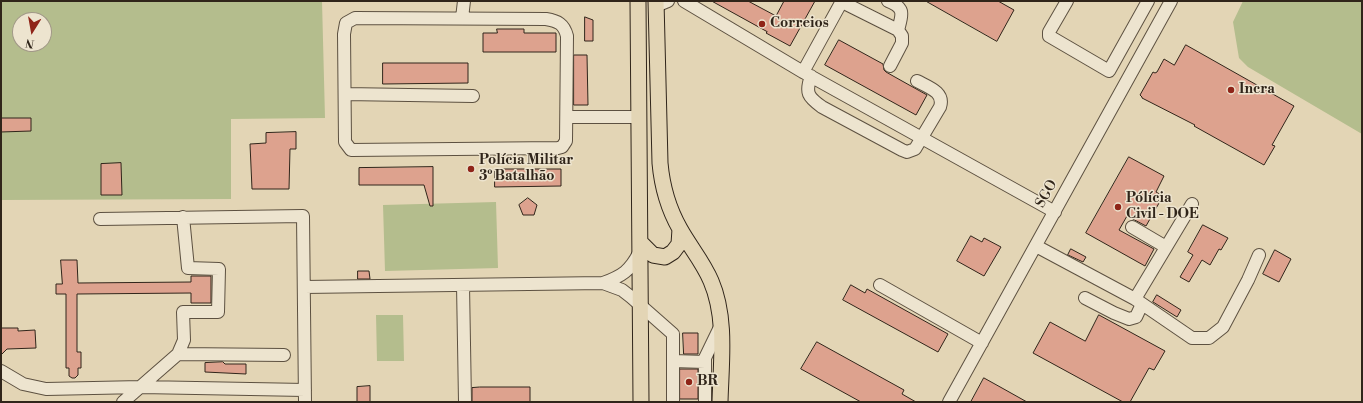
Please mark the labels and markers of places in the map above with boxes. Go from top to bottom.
place label: Correios [770,16,829,32]
marker: Correios [757,19,767,29]
place label: Incra [1239,82,1275,98]
marker: Incra [1226,85,1236,95]
place label: Polícia Militar 3º Batalhão [479,153,573,186]
marker: Polícia Militar 3º Batalhão [466,164,476,174]
place label: Pólícia Civil - DOE [1126,191,1199,224]
marker: Pólícia Civil - DOE [1113,202,1123,212]
place label: BR [697,374,718,390]
marker: BR [684,377,694,387]

